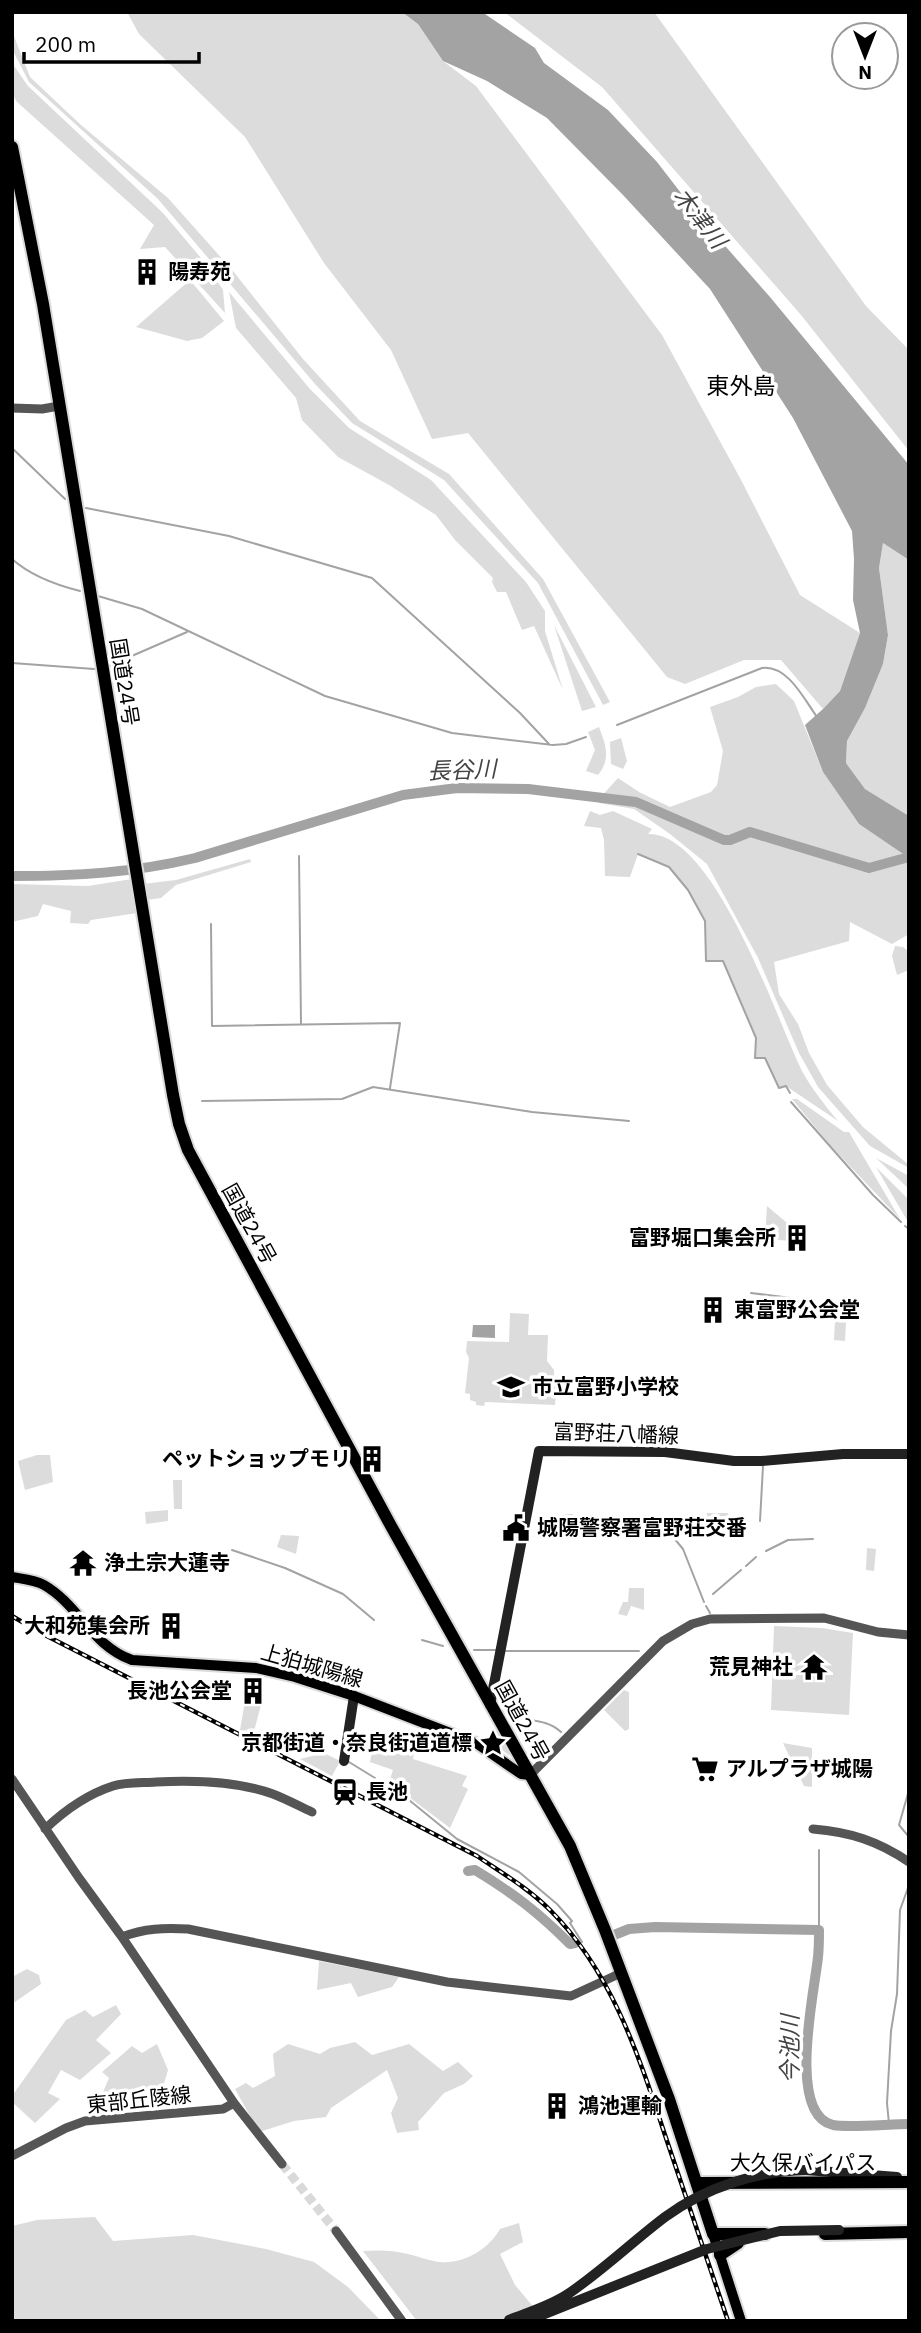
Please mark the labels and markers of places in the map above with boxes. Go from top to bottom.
building icon: 陽寿苑 [132,257,162,287]
place label: 陽寿苑 [168,257,231,285]
place label: 富野堀口集会所 [629,1223,776,1251]
building icon: 富野堀口集会所 [782,1223,812,1253]
building icon: 東富野公会堂 [698,1295,728,1325]
place label: 東富野公会堂 [734,1295,860,1323]
school or university icon: 市立富野小学校 [496,1372,526,1402]
place label: 市立富野小学校 [532,1372,679,1400]
place label: ペットショップモリ [162,1444,351,1472]
building icon: ペットショップモリ [357,1444,387,1474]
public building icon: 城陽警察署富野荘交番 [501,1513,531,1543]
place label: 城陽警察署富野荘交番 [537,1513,747,1541]
temple icon: 浄土宗大蓮寺 [68,1548,98,1578]
place label: 浄土宗大蓮寺 [104,1548,230,1576]
place label: 大和苑集会所 [24,1611,150,1639]
building icon: 大和苑集会所 [156,1611,186,1641]
place label: 荒見神社 [709,1652,793,1680]
temple icon: 荒見神社 [799,1652,829,1682]
place label: 長池公会堂 [127,1676,232,1704]
building icon: 長池公会堂 [238,1676,268,1706]
place label: 京都街道・奈良街道道標 [241,1728,472,1756]
place icon: 京都街道・奈良街道道標 [478,1728,508,1758]
supermarket icon: アルプラザ城陽 [690,1754,720,1784]
place label: アルプラザ城陽 [726,1754,873,1782]
station icon: 長池 [330,1777,360,1807]
place label: 長池 [366,1777,408,1805]
building icon: 鴻池運輸 [542,2091,572,2121]
place label: 鴻池運輸 [578,2091,662,2119]

